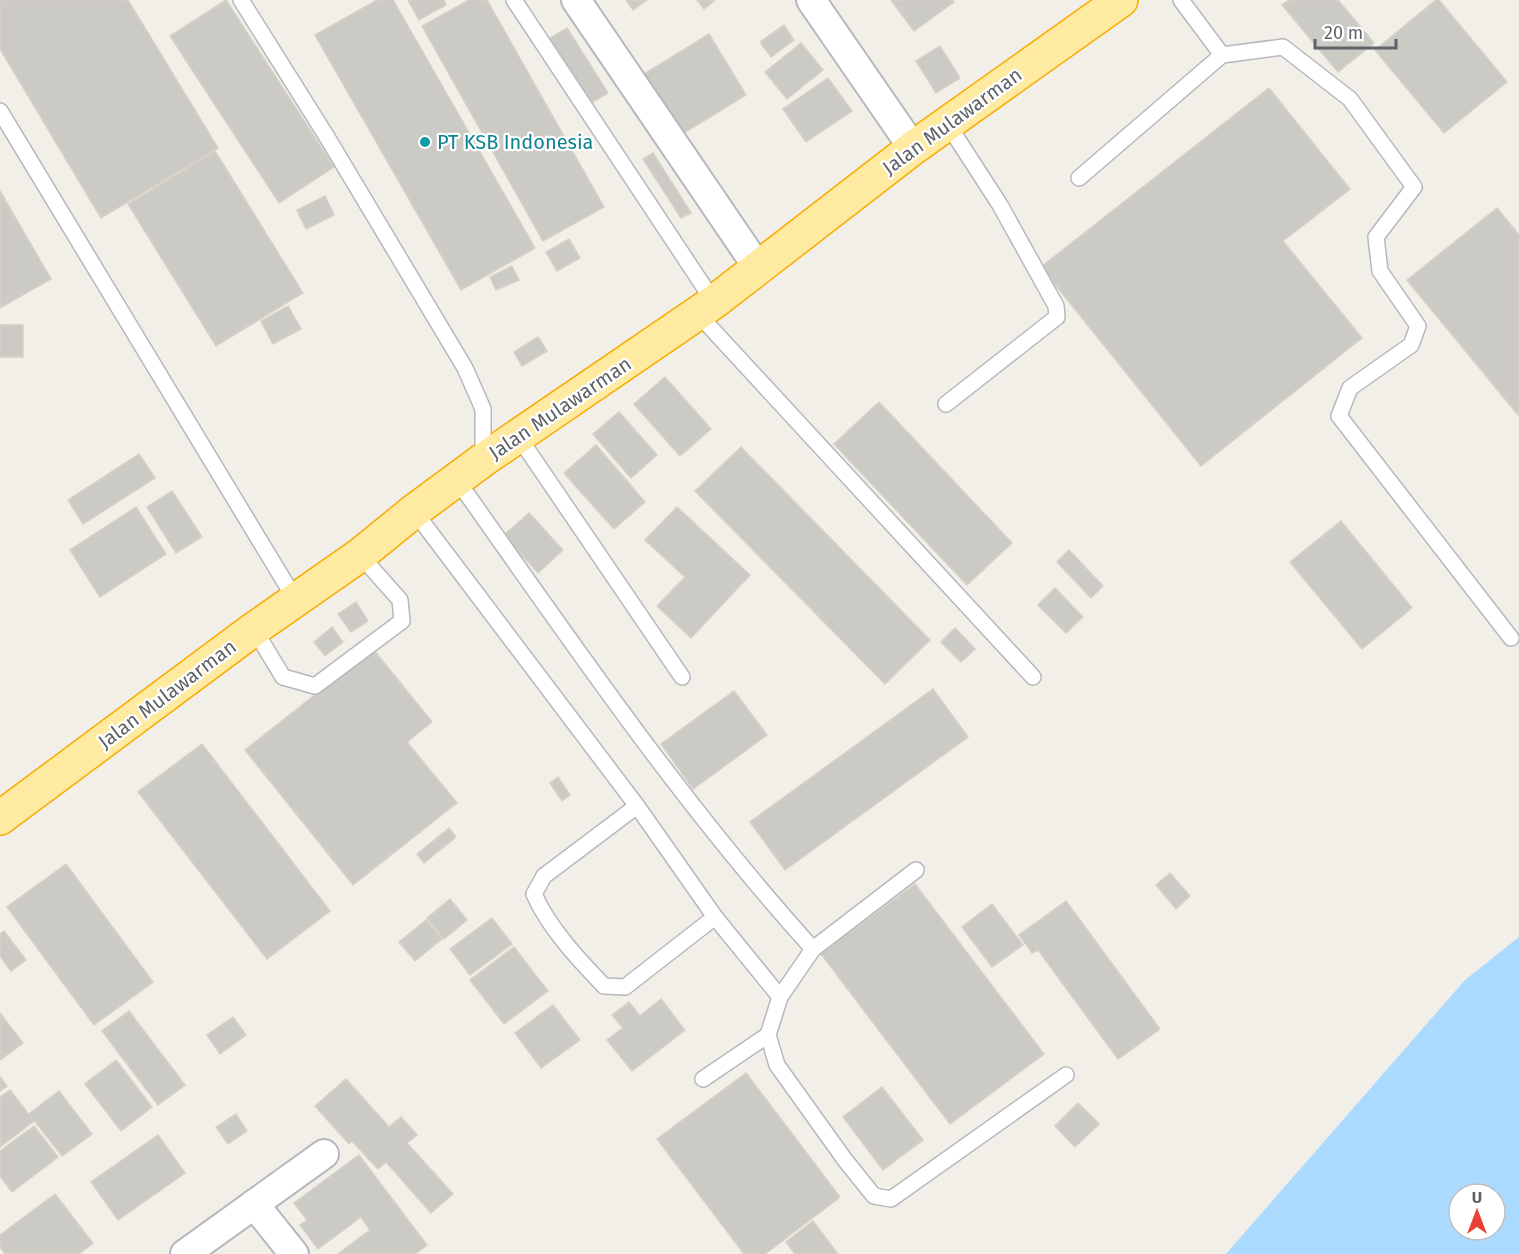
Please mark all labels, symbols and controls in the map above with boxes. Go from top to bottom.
scale bar [1315,12,1396,50]
text: 20 m [1324,22,1363,44]
street label: Jalan Mulawarman [878,62,1026,180]
place label: PT KSB Indonesia [437,130,593,154]
marker: PT KSB Indonesia [418,135,432,149]
street label: Jalan Mulawarman [484,351,636,465]
street label: Jalan Mulawarman [93,634,241,754]
north arrow [1447,1182,1507,1242]
text: U [1472,1188,1482,1207]

